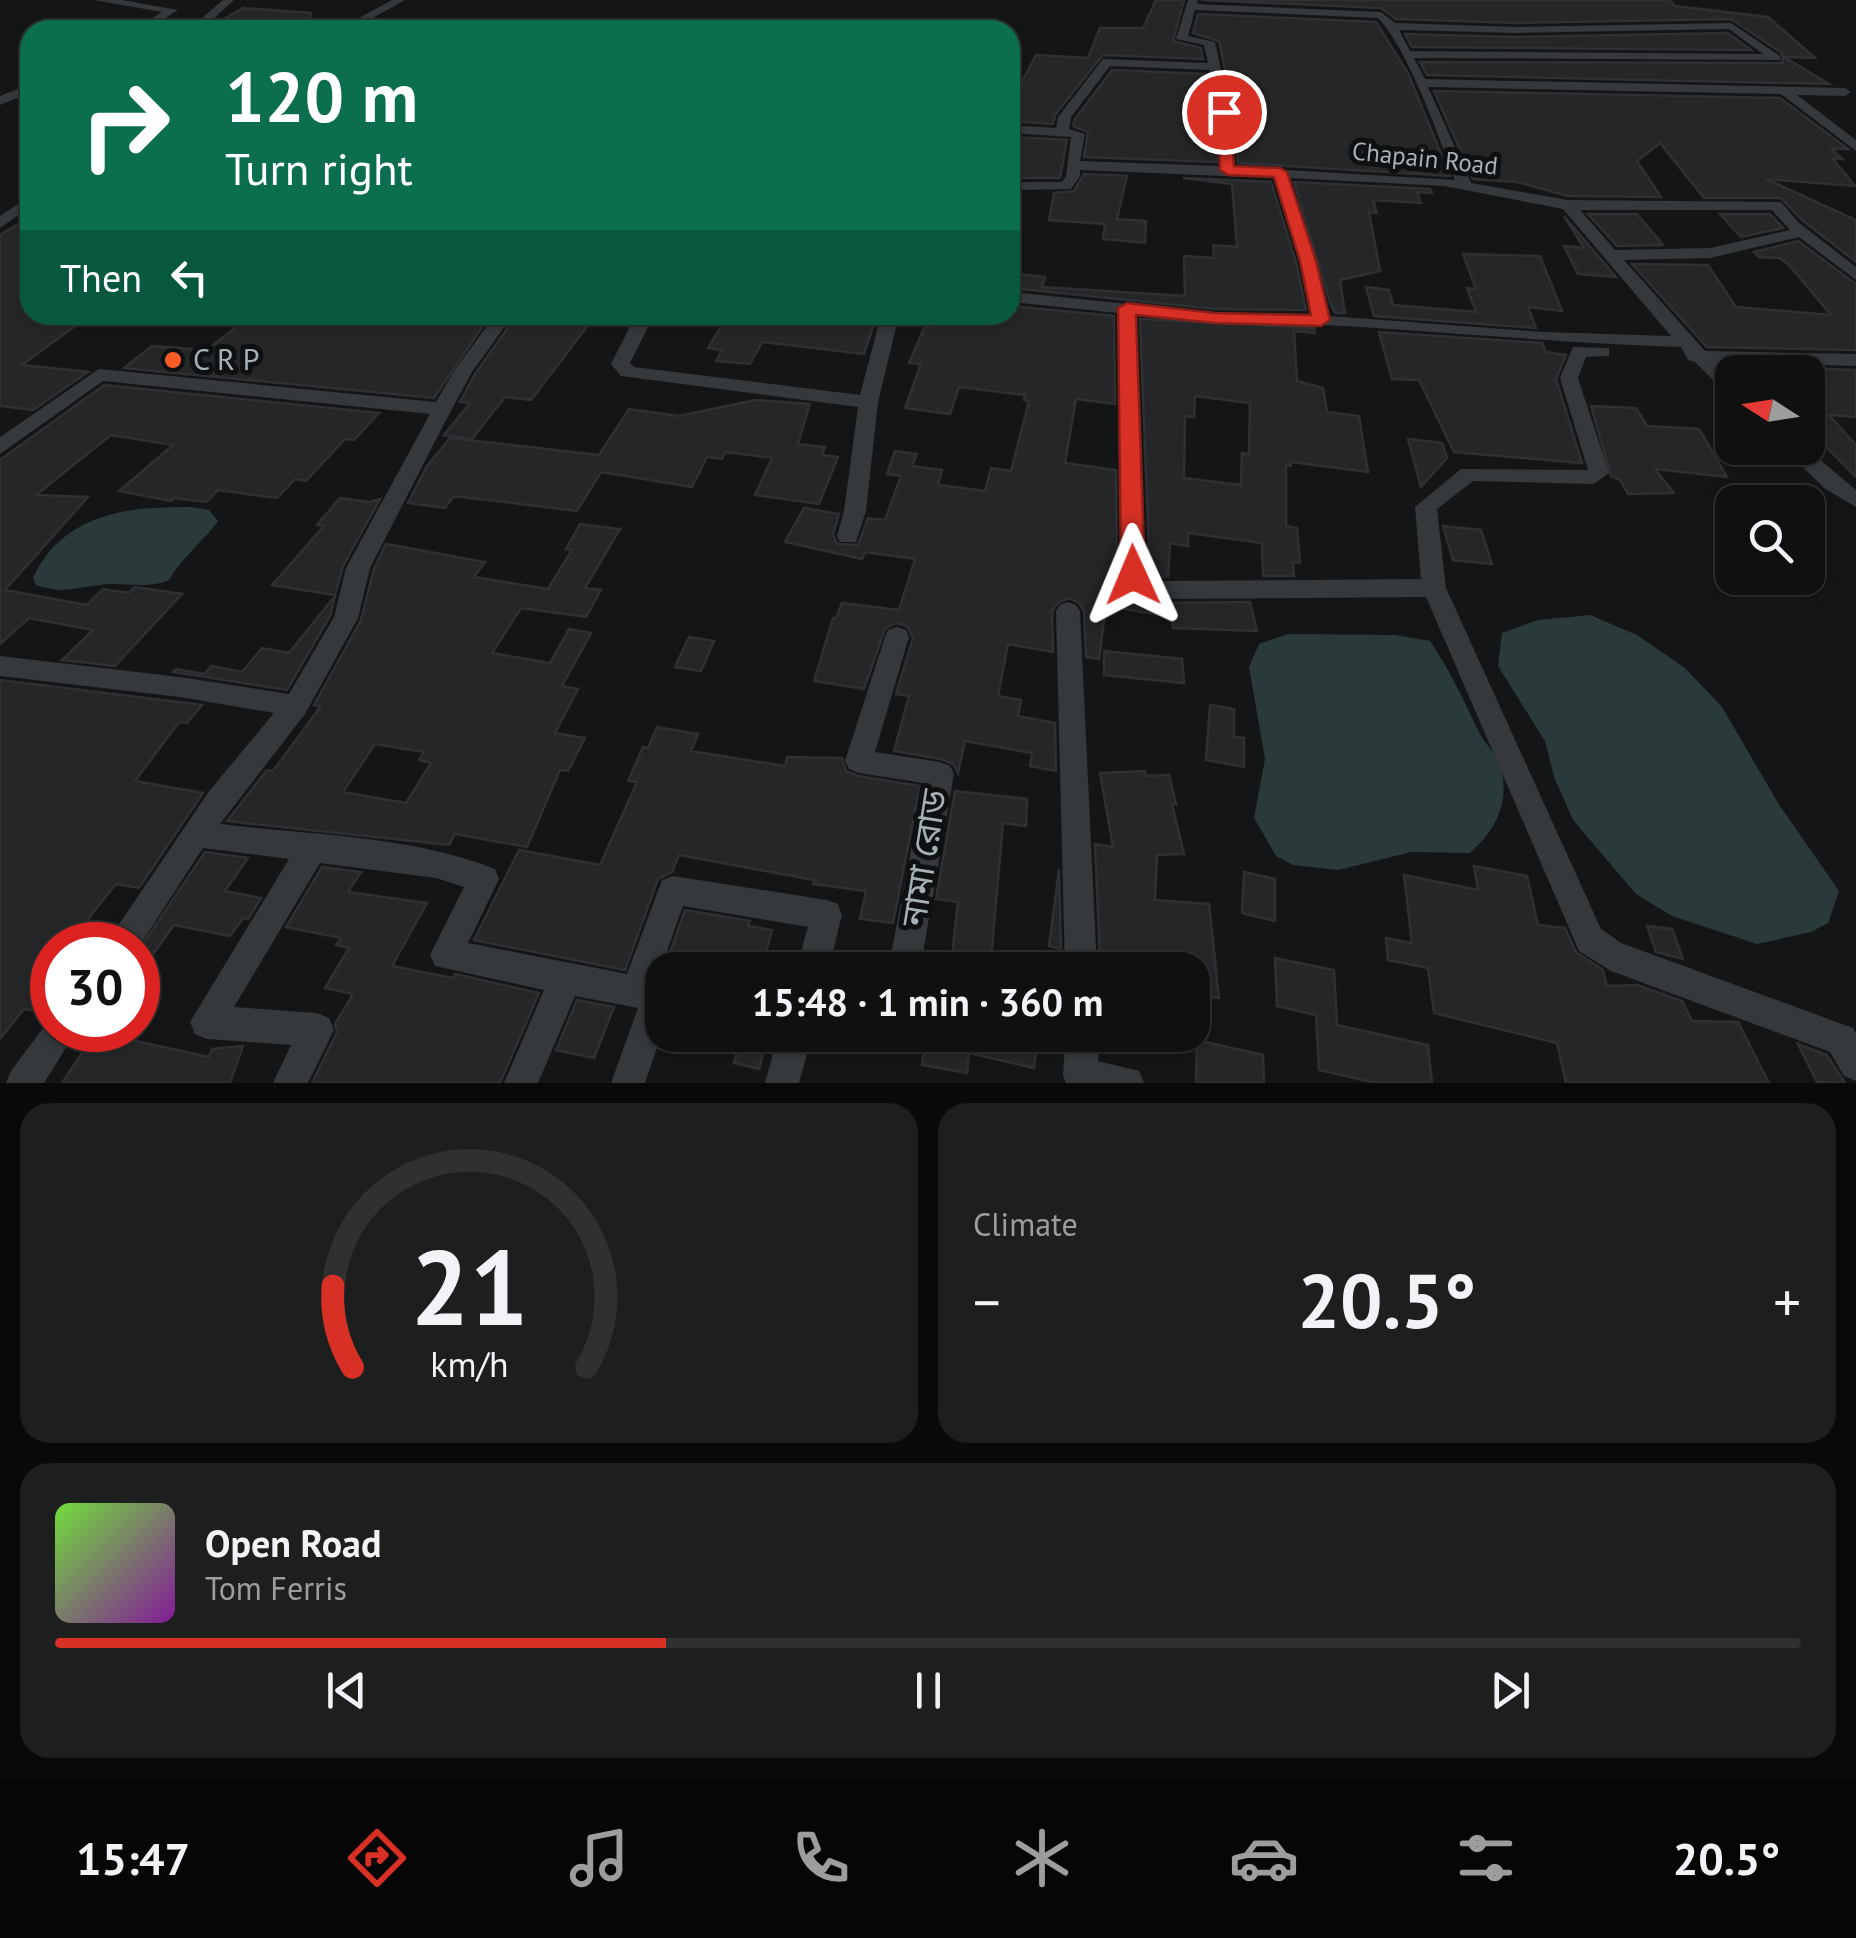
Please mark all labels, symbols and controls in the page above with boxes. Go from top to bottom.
text: 120 m [225,51,418,141]
icon: right [60,60,190,190]
pin [1182,70,1267,155]
icon: arrive [1197,85,1252,140]
street label: Chapain Road [1351,134,1499,182]
text: Turn right [225,139,413,197]
icon: left [162,250,217,305]
text: Then [60,253,142,302]
place label: C R P [193,339,260,378]
marker: C R P [162,349,184,371]
north arrow [1715,355,1825,465]
map controls [1715,355,1825,595]
button: search [1715,485,1825,595]
position arrow [1081,523,1185,627]
street label: নামা রোড [889,785,957,931]
speed limit sign: 30 [30,922,160,1052]
text: 15:48 · 1 min · 360 m [752,977,1103,1026]
text: Climate [973,1203,1078,1245]
text: 21 [410,1219,528,1354]
text: 20.5° [1298,1252,1476,1349]
text: − [973,1266,1001,1337]
text: + [1773,1266,1801,1337]
text: km/h [430,1341,508,1387]
text: Open Road [205,1518,381,1567]
text: Tom Ferris [205,1567,347,1609]
icon: previous [319,1663,374,1718]
icon: pause [901,1663,956,1718]
icon: next [1483,1663,1538,1718]
icon: directions [342,1823,412,1893]
icon: music [564,1823,634,1893]
icon: phone [786,1823,856,1893]
icon: climate [1007,1823,1077,1893]
icon: car [1229,1823,1299,1893]
icon: filters [1451,1823,1521,1893]
text: 15:47 [76,1829,190,1887]
text: 20.5° [1673,1829,1780,1887]

